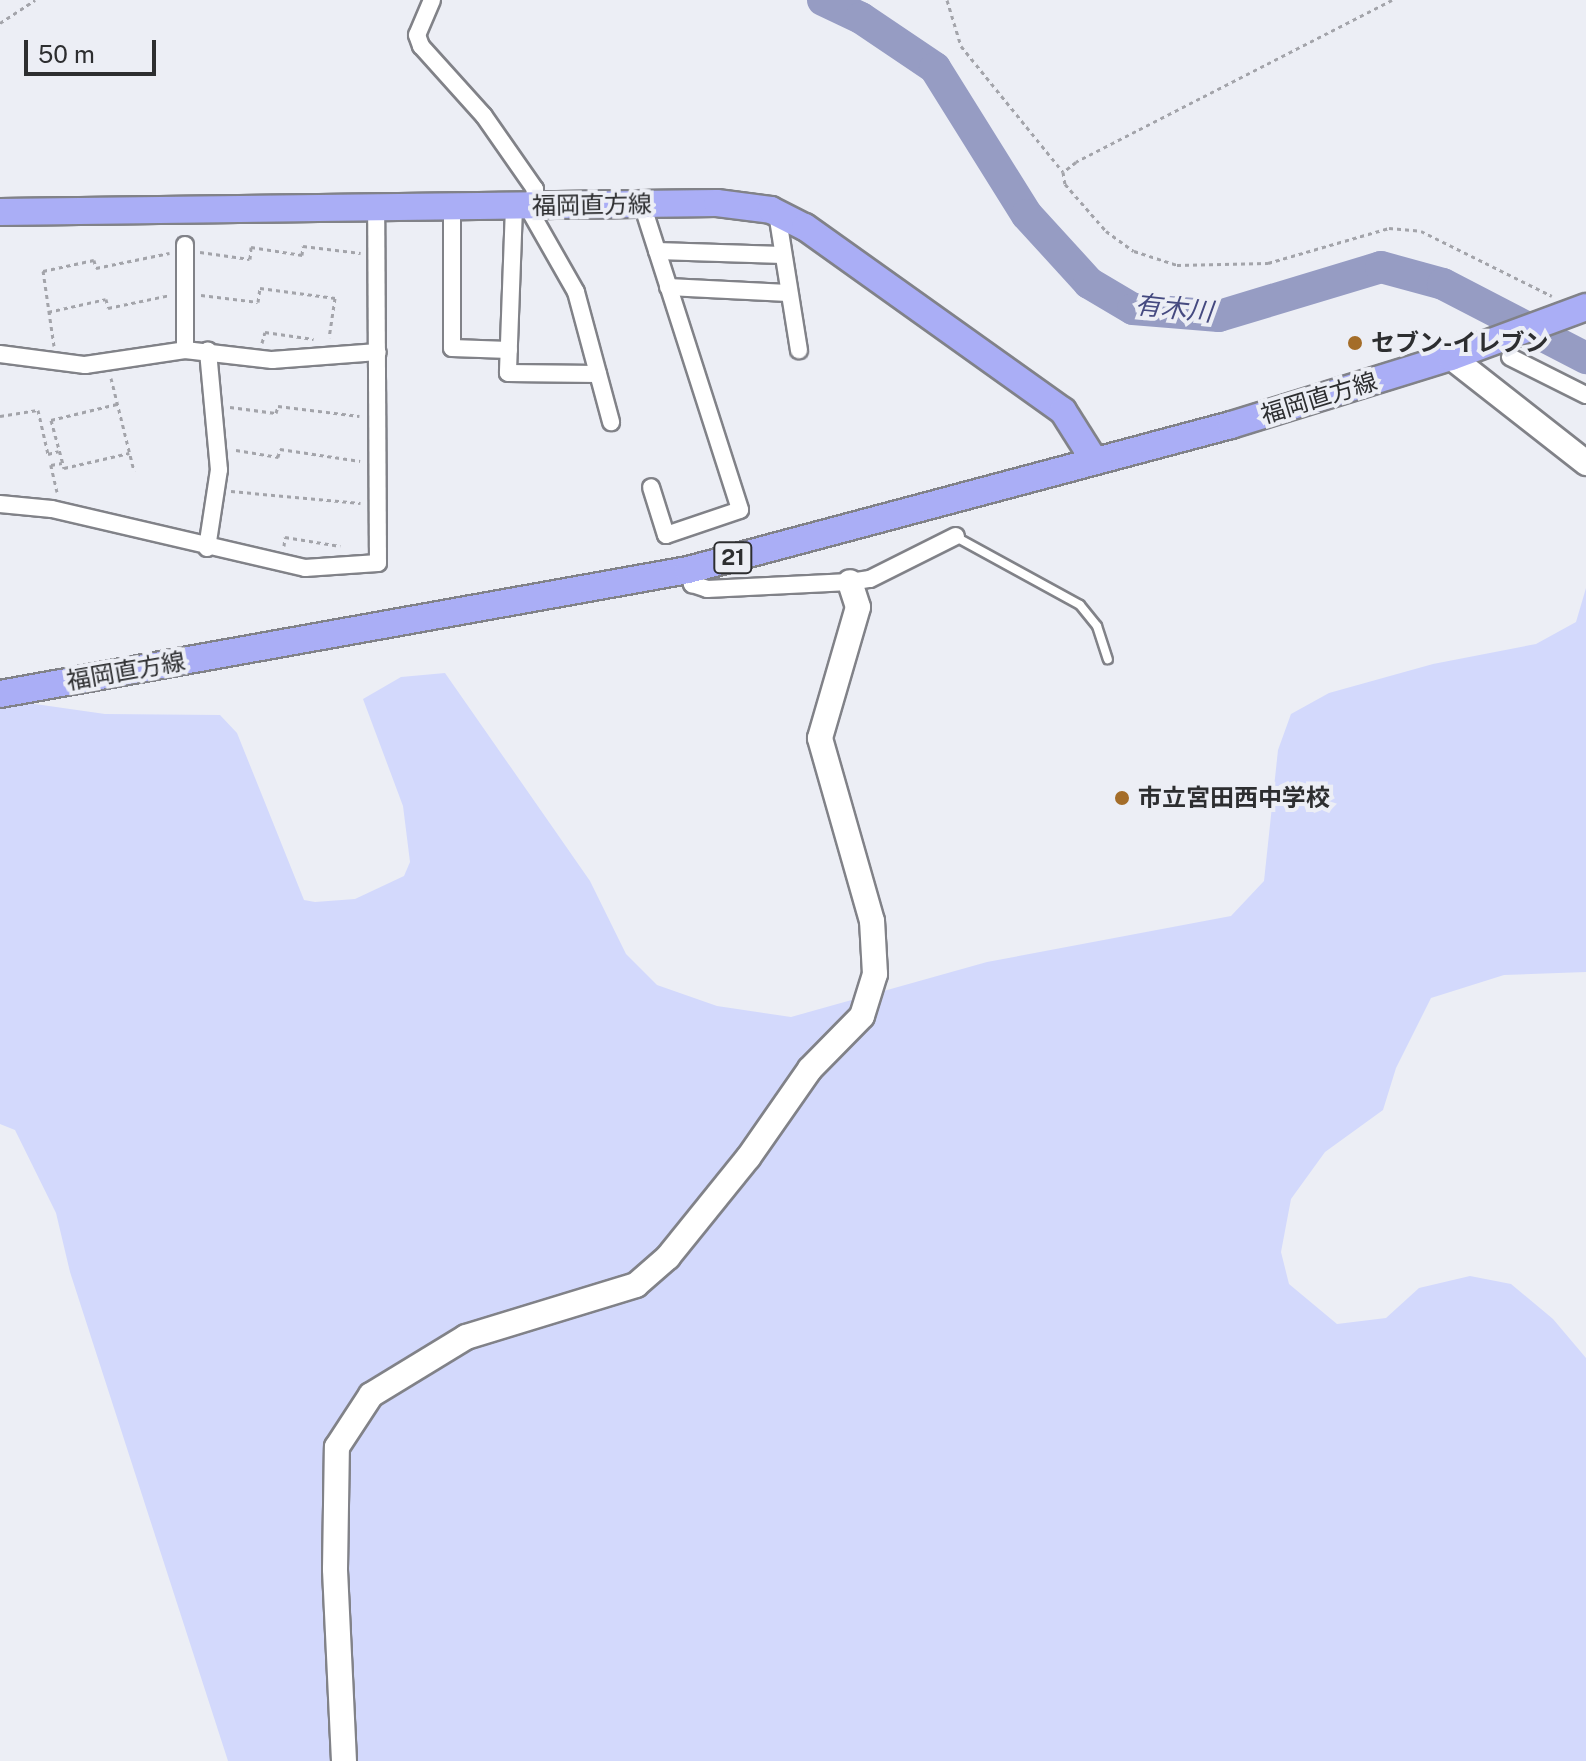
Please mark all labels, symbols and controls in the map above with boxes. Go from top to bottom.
scale bar [28,24,160,74]
text: 50 m [38,40,95,68]
street label: 福岡直方線 [532,190,652,220]
water label: 有木川 [1134,288,1214,328]
place label: セブン-イレブン [1371,329,1548,357]
marker: セブン-イレブン [1346,334,1364,352]
street label: 福岡直方線 [1257,367,1381,429]
road number: 21 [713,540,753,576]
street label: 福岡直方線 [64,646,188,696]
place label: 市立宮田西中学校 [1138,784,1330,812]
marker: 市立宮田西中学校 [1113,789,1131,807]

